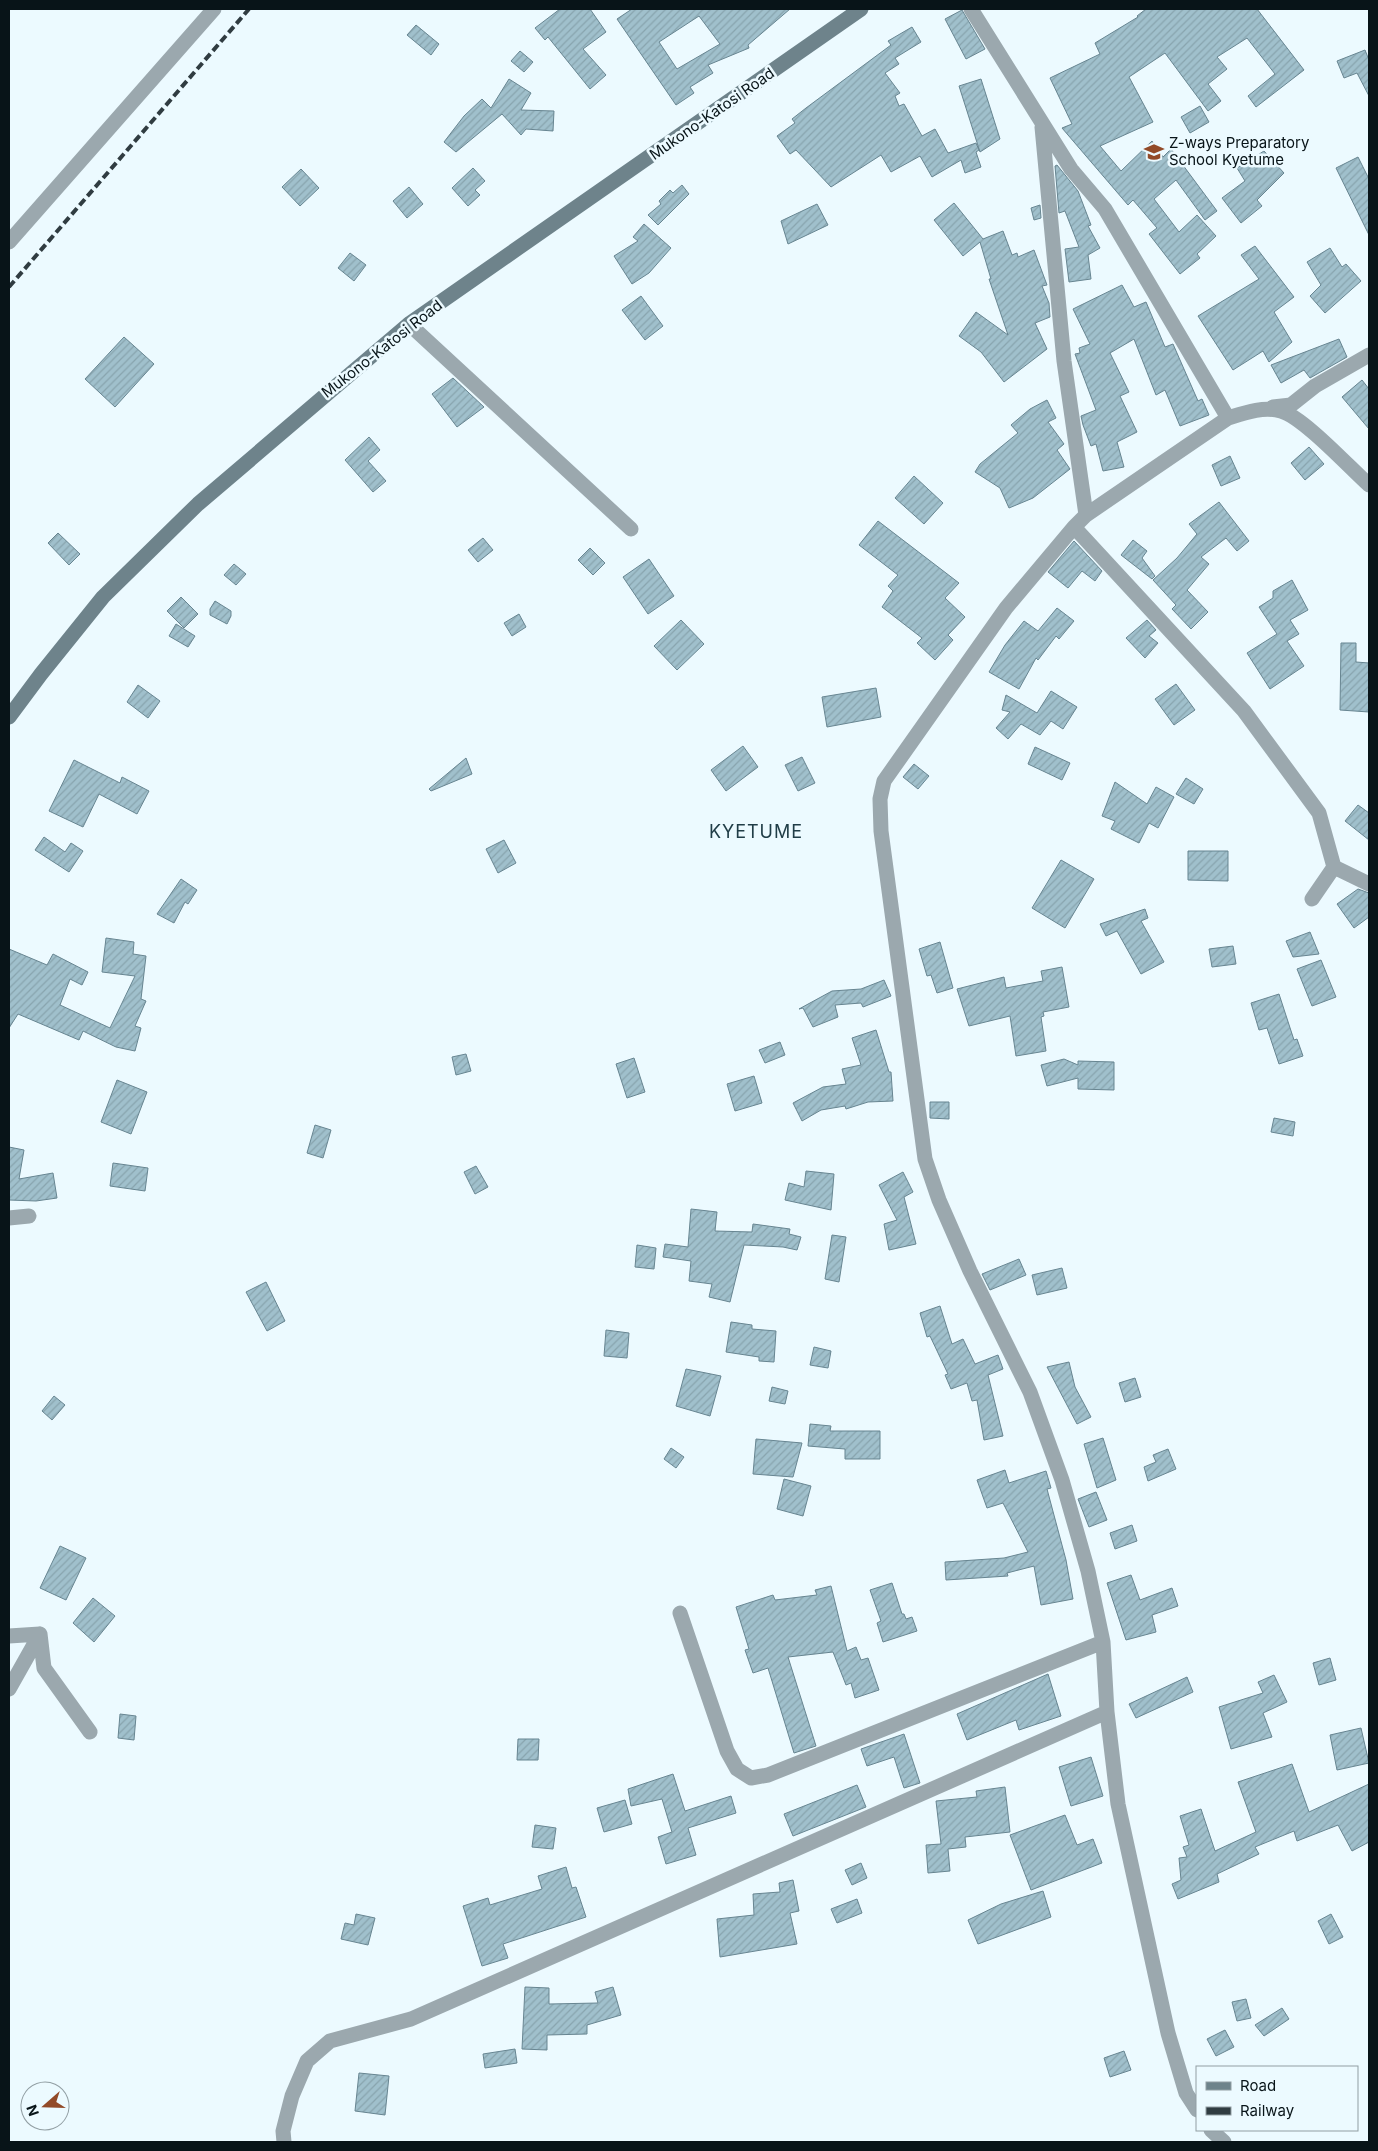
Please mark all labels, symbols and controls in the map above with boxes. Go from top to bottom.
street label: Mukono-Katosi Road [646,63,778,164]
place label: Z-ways Preparatory School Kyetume [1169,133,1310,169]
school or university icon: Z-ways Preparatory School Kyetume [1143,141,1165,163]
street label: Mukono-Katosi Road [317,295,446,402]
district label: KYETUME [709,821,803,842]
legend [1196,2066,1358,2131]
text: Road [1240,2076,1276,2095]
north arrow [20,2081,70,2131]
text: Railway [1240,2101,1295,2120]
text: N [23,2103,42,2119]

